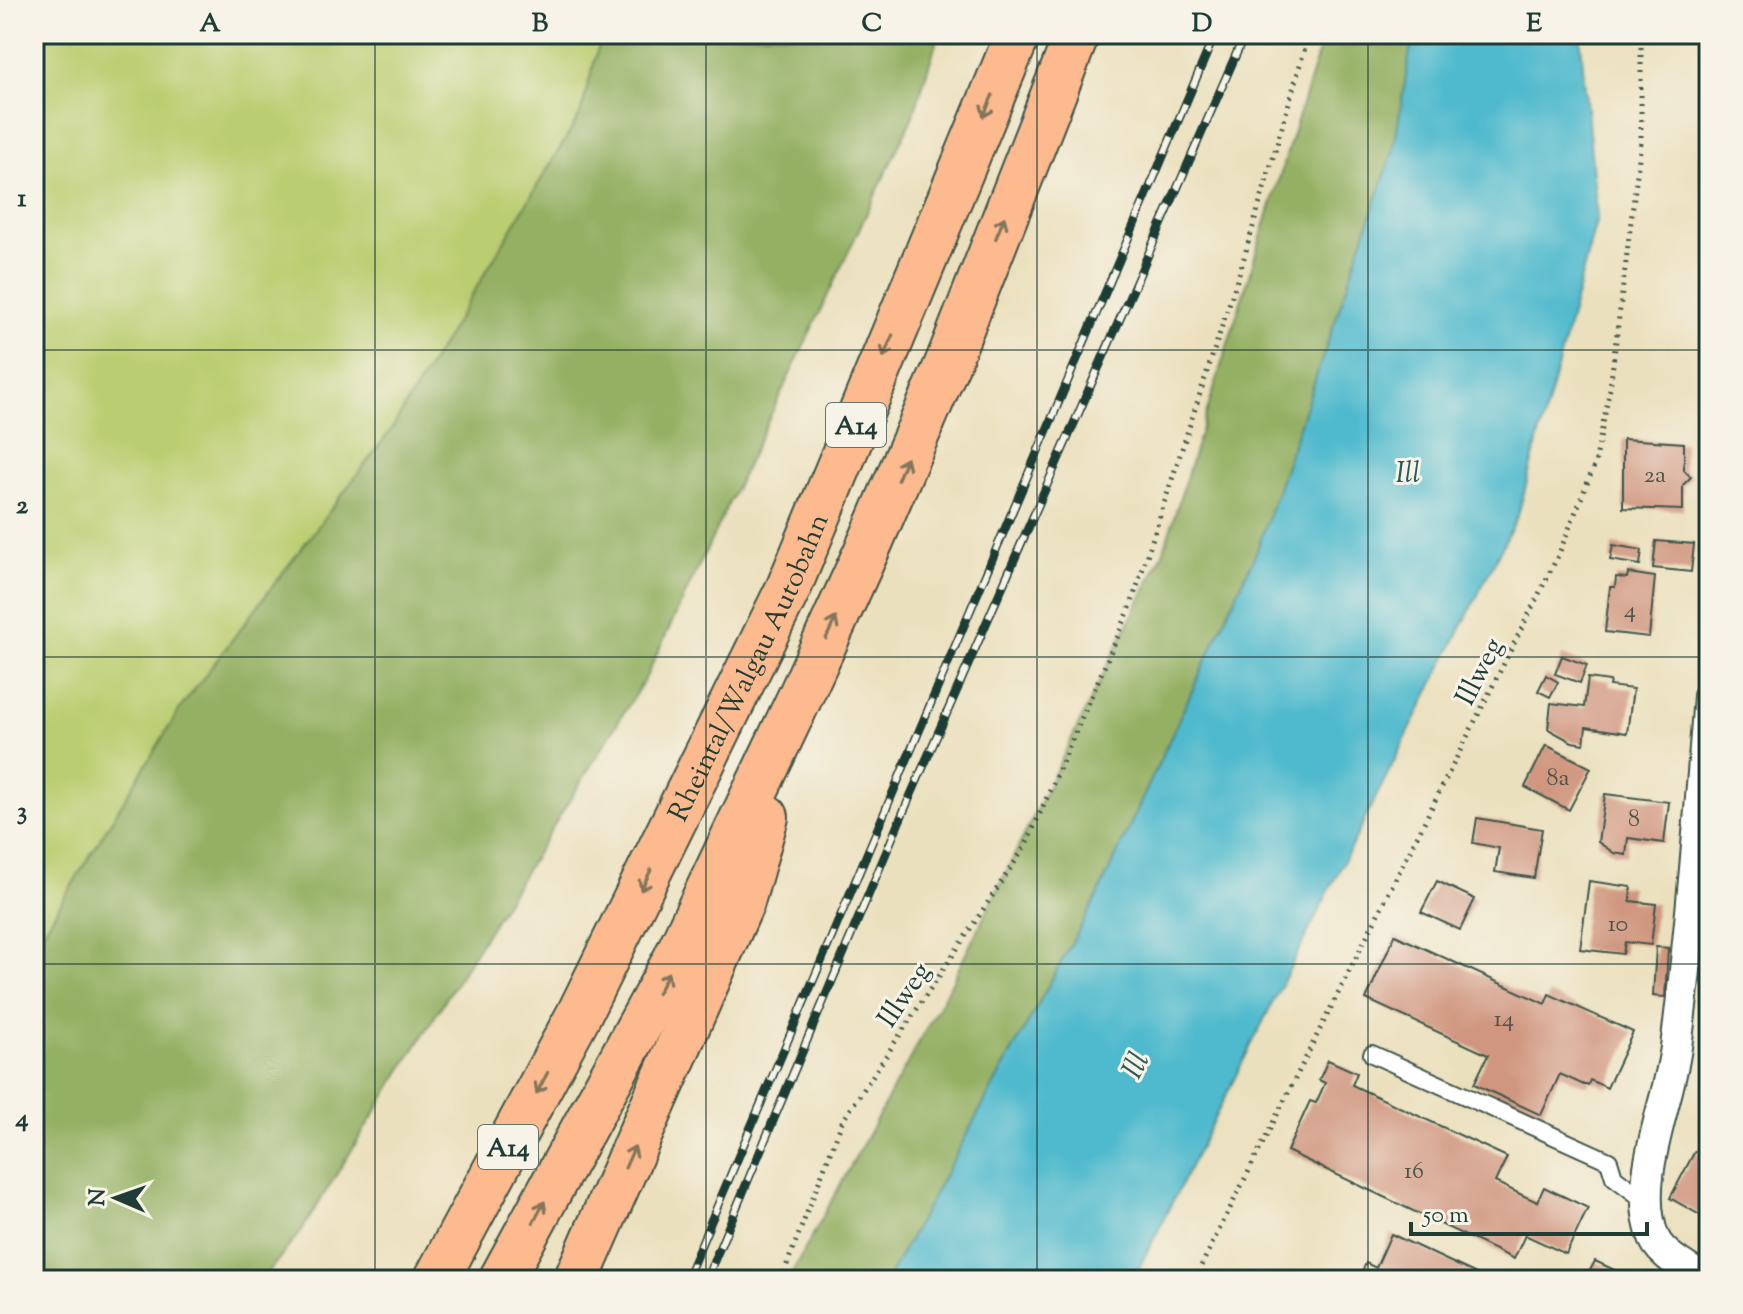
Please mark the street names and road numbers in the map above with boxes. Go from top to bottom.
road number: A14 [826,403,886,447]
street label: Rheintal/Walgau Autobahn [660,508,840,829]
street label: Illweg [1447,631,1515,713]
street label: Illweg [869,955,942,1036]
road number: A14 [478,1125,538,1169]

